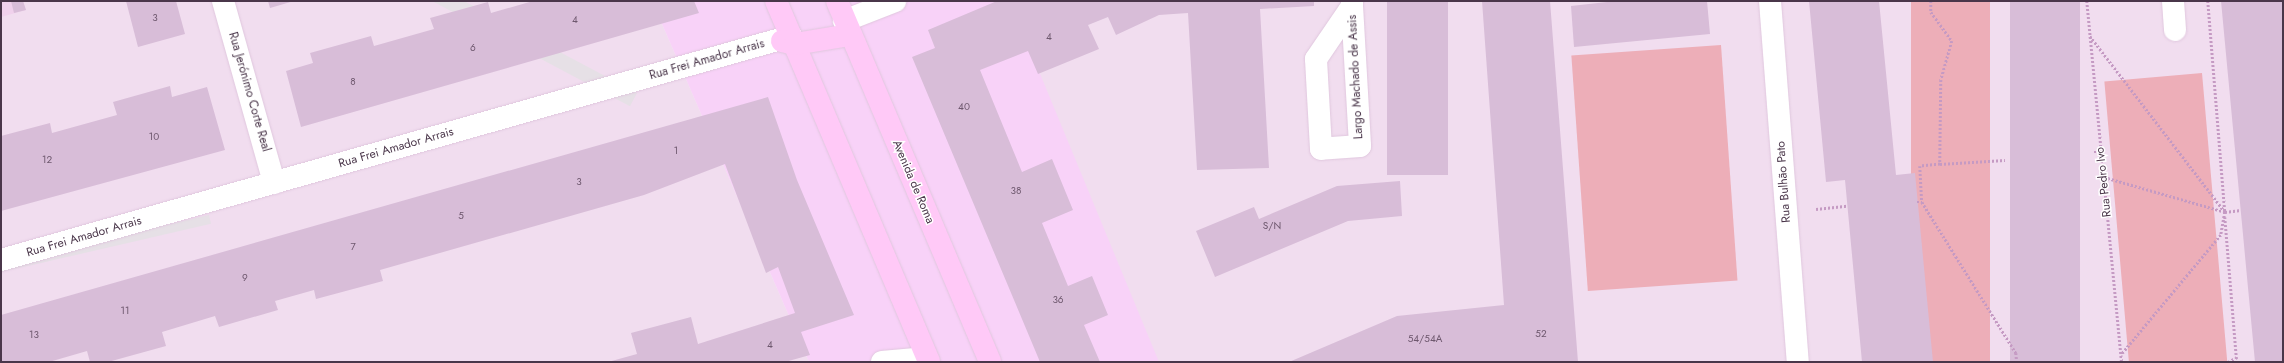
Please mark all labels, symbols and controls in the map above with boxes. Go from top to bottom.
house number: 3 [152,12,158,24]
house number: 4 [572,14,578,26]
street label: Largo Machado de Assis [1346,14,1366,140]
street label: Rua Jerónimo Corte Real [225,30,273,154]
house number: 4 [1046,31,1052,43]
street label: Rua Frei Amador Arrais [648,37,766,83]
house number: 6 [470,42,476,54]
house number: 8 [350,76,356,88]
house number: 40 [958,101,970,113]
street label: Rua Frei Amador Arrais [337,125,455,171]
house number: 10 [149,131,159,143]
street label: Avenida de Roma [889,138,937,226]
street label: Rua Bulhão Pato [1774,141,1794,223]
house number: 1 [674,145,678,157]
street label: Rua Pedro Ivo [2093,146,2115,218]
house number: 12 [42,154,52,166]
house number: 3 [576,176,582,188]
house number: 38 [1011,185,1021,197]
house number: 5 [458,210,464,222]
street label: Rua Frei Amador Arrais [25,214,143,260]
house number: S/N [1263,220,1281,232]
house number: 7 [350,241,356,253]
house number: 9 [242,272,248,284]
house number: 36 [1052,294,1064,306]
house number: 11 [121,305,129,317]
house number: 52 [1535,328,1547,340]
house number: 13 [29,329,39,341]
house number: 54/54A [1408,333,1442,345]
house number: 4 [767,339,773,351]

